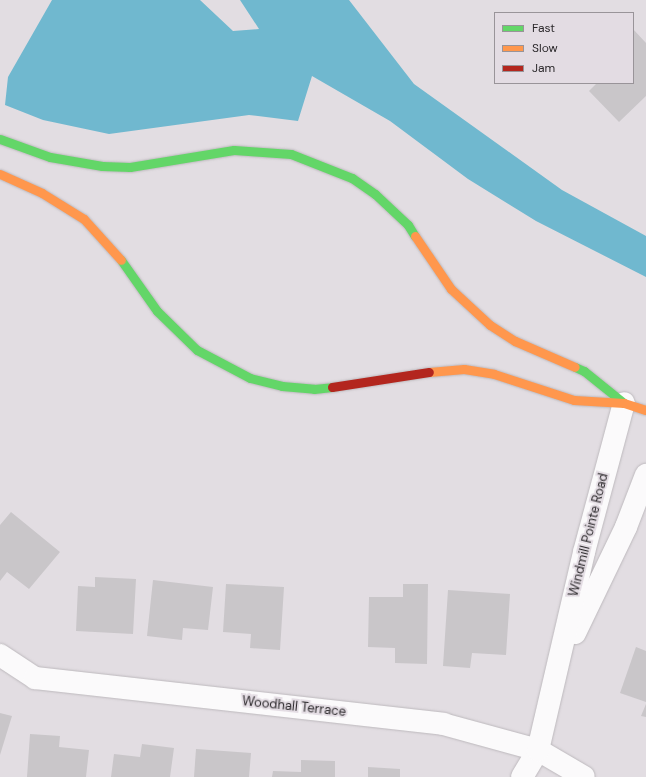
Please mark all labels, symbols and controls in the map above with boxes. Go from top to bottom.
legend [494,12,634,84]
text: Fast [532,20,555,36]
text: Slow [532,40,558,56]
text: Jam [532,60,555,76]
street label: Windmill Pointe Road [566,472,612,598]
street label: Woodhall Terrace [241,694,347,720]

